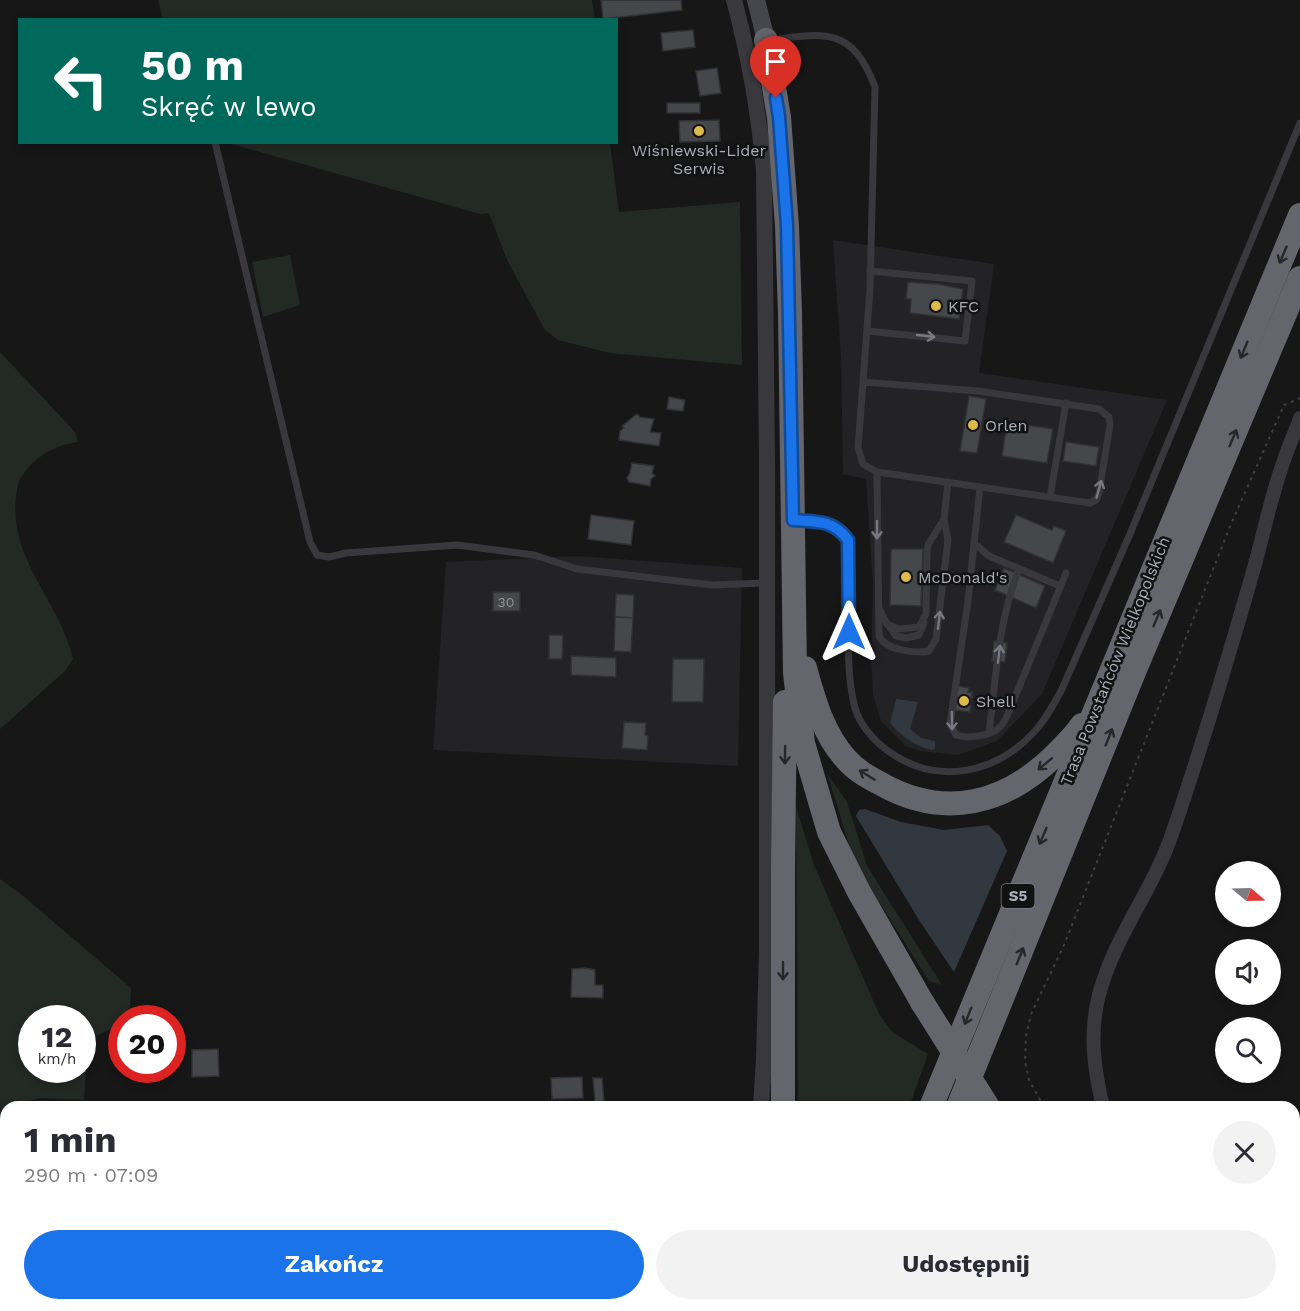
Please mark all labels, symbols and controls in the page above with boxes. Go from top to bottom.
pin [750,36,801,98]
text: 50 m [141,41,244,90]
icon: left [42,42,120,120]
icon: arrive [759,45,792,78]
text: Skręć w lewo [141,91,317,123]
marker: Wiśniewski-Lider Serwis [692,124,706,138]
place label: Wiśniewski-Lider Serwis [632,141,766,178]
one-way arrow [1277,245,1288,264]
place label: KFC [948,297,979,316]
marker: KFC [929,299,943,313]
one-way arrow [915,331,935,342]
one-way arrow [1238,340,1249,358]
place label: Orlen [985,416,1027,435]
marker: Orlen [966,418,980,432]
one-way arrow [1227,430,1239,448]
one-way arrow [1094,480,1105,499]
one-way arrow [871,520,883,540]
street label: Trasa Powstańców Wielkopolskich [1056,534,1174,788]
place label: McDonald's [918,568,1008,587]
marker: McDonald's [899,570,913,584]
house number: 30 [498,594,514,610]
position arrow [817,600,881,664]
one-way arrow [1152,610,1163,628]
one-way arrow [933,611,944,631]
one-way arrow [994,645,1005,664]
place label: Shell [976,692,1015,711]
marker: Shell [957,694,971,708]
one-way arrow [946,711,958,731]
one-way arrow [1104,728,1115,746]
one-way arrow [779,744,790,764]
one-way arrow [1038,757,1053,771]
one-way arrow [859,769,876,781]
one-way arrow [1037,826,1048,845]
north arrow [1215,861,1281,927]
map controls [1215,861,1281,1083]
road number: S5 [1002,884,1034,908]
button: sound [1215,939,1281,1005]
one-way arrow [1015,947,1026,965]
one-way arrow [777,960,789,980]
speed limit sign: 20 [108,1005,186,1083]
one-way arrow [962,1006,973,1025]
button: search [1215,1017,1281,1083]
text: 12 [42,1019,72,1054]
text: km/h [38,1050,76,1068]
text: 1 min [24,1119,116,1161]
button: close [1213,1121,1276,1184]
text: 290 m · 07:09 [24,1163,158,1187]
button: Zakończ [24,1230,644,1299]
button: Udostępnij [656,1230,1276,1299]

